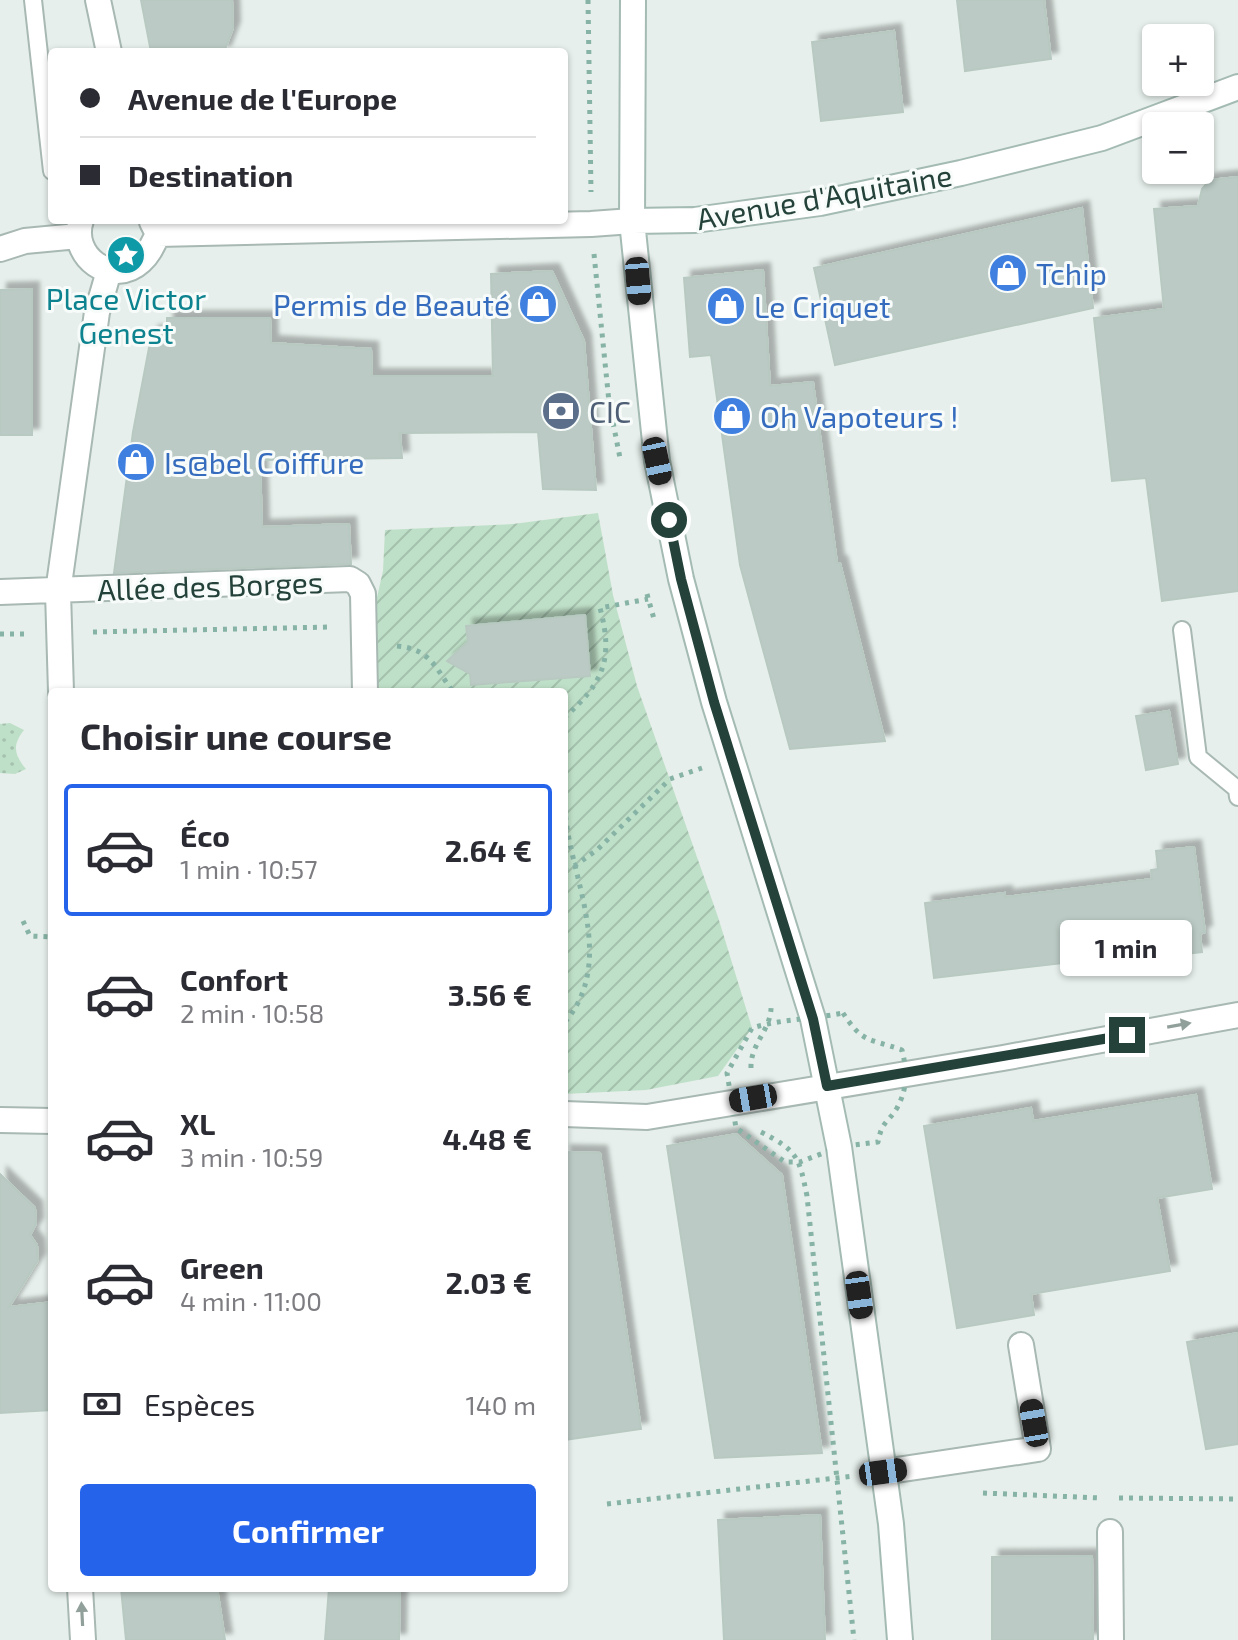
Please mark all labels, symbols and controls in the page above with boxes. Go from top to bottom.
map controls [1142,24,1214,184]
button: + [1142,24,1214,96]
text: Avenue de l'Europe [128,80,397,116]
button: − [1142,112,1214,184]
street label: Avenue d'Aquitaine [693,156,955,236]
text: Destination [128,157,293,193]
place icon: Place Victor Genest [105,234,147,276]
shop icon: Tchip [987,252,1029,294]
place label: Tchip [1036,255,1107,291]
car [624,256,652,306]
place label: Place Victor Genest [46,280,206,350]
shop icon: Permis de Beauté [517,283,559,325]
shop icon: Le Criquet [705,285,747,327]
place label: Permis de Beauté [273,286,510,322]
place label: Le Criquet [754,288,890,324]
bank icon: CIC [540,390,582,432]
place label: CIC [589,393,631,429]
shop icon: Oh Vapoteurs ! [711,395,753,437]
place label: Oh Vapoteurs ! [760,398,959,434]
car [640,435,674,487]
shop icon: Is@bel Coiffure [115,441,157,483]
place label: Is@bel Coiffure [164,444,364,480]
route start [651,502,687,538]
street label: Allée des Borges [96,563,324,607]
text: Choisir une course [80,714,392,757]
icon: car [84,814,156,886]
text: Éco [180,817,230,853]
text: 2.64 € [445,832,532,868]
text: 1 min · 10:57 [180,853,318,884]
callout: 1 min [1061,919,1193,975]
text: 1 min [1095,932,1157,963]
icon: car [84,958,156,1030]
text: Confort [180,961,288,997]
text: 3.56 € [448,976,532,1012]
text: 2 min · 10:58 [180,997,324,1028]
route end [1109,1017,1145,1053]
one-way arrow [1167,1019,1192,1031]
car [727,1082,779,1114]
icon: car [84,1102,156,1174]
text: XL [180,1105,215,1141]
text: 4.48 € [442,1120,532,1156]
text: 3 min · 10:59 [180,1141,323,1172]
icon: car [84,1246,156,1318]
text: Green [180,1249,264,1285]
text: 2.03 € [446,1264,532,1300]
car [844,1270,874,1320]
text: 4 min · 11:00 [180,1285,322,1316]
icon: cash [80,1382,124,1426]
text: Espèces [144,1386,255,1422]
text: 140 m [465,1389,536,1420]
car [1018,1397,1050,1449]
car [858,1457,908,1487]
button: Confirmer [80,1484,536,1576]
one-way arrow [75,1601,88,1626]

